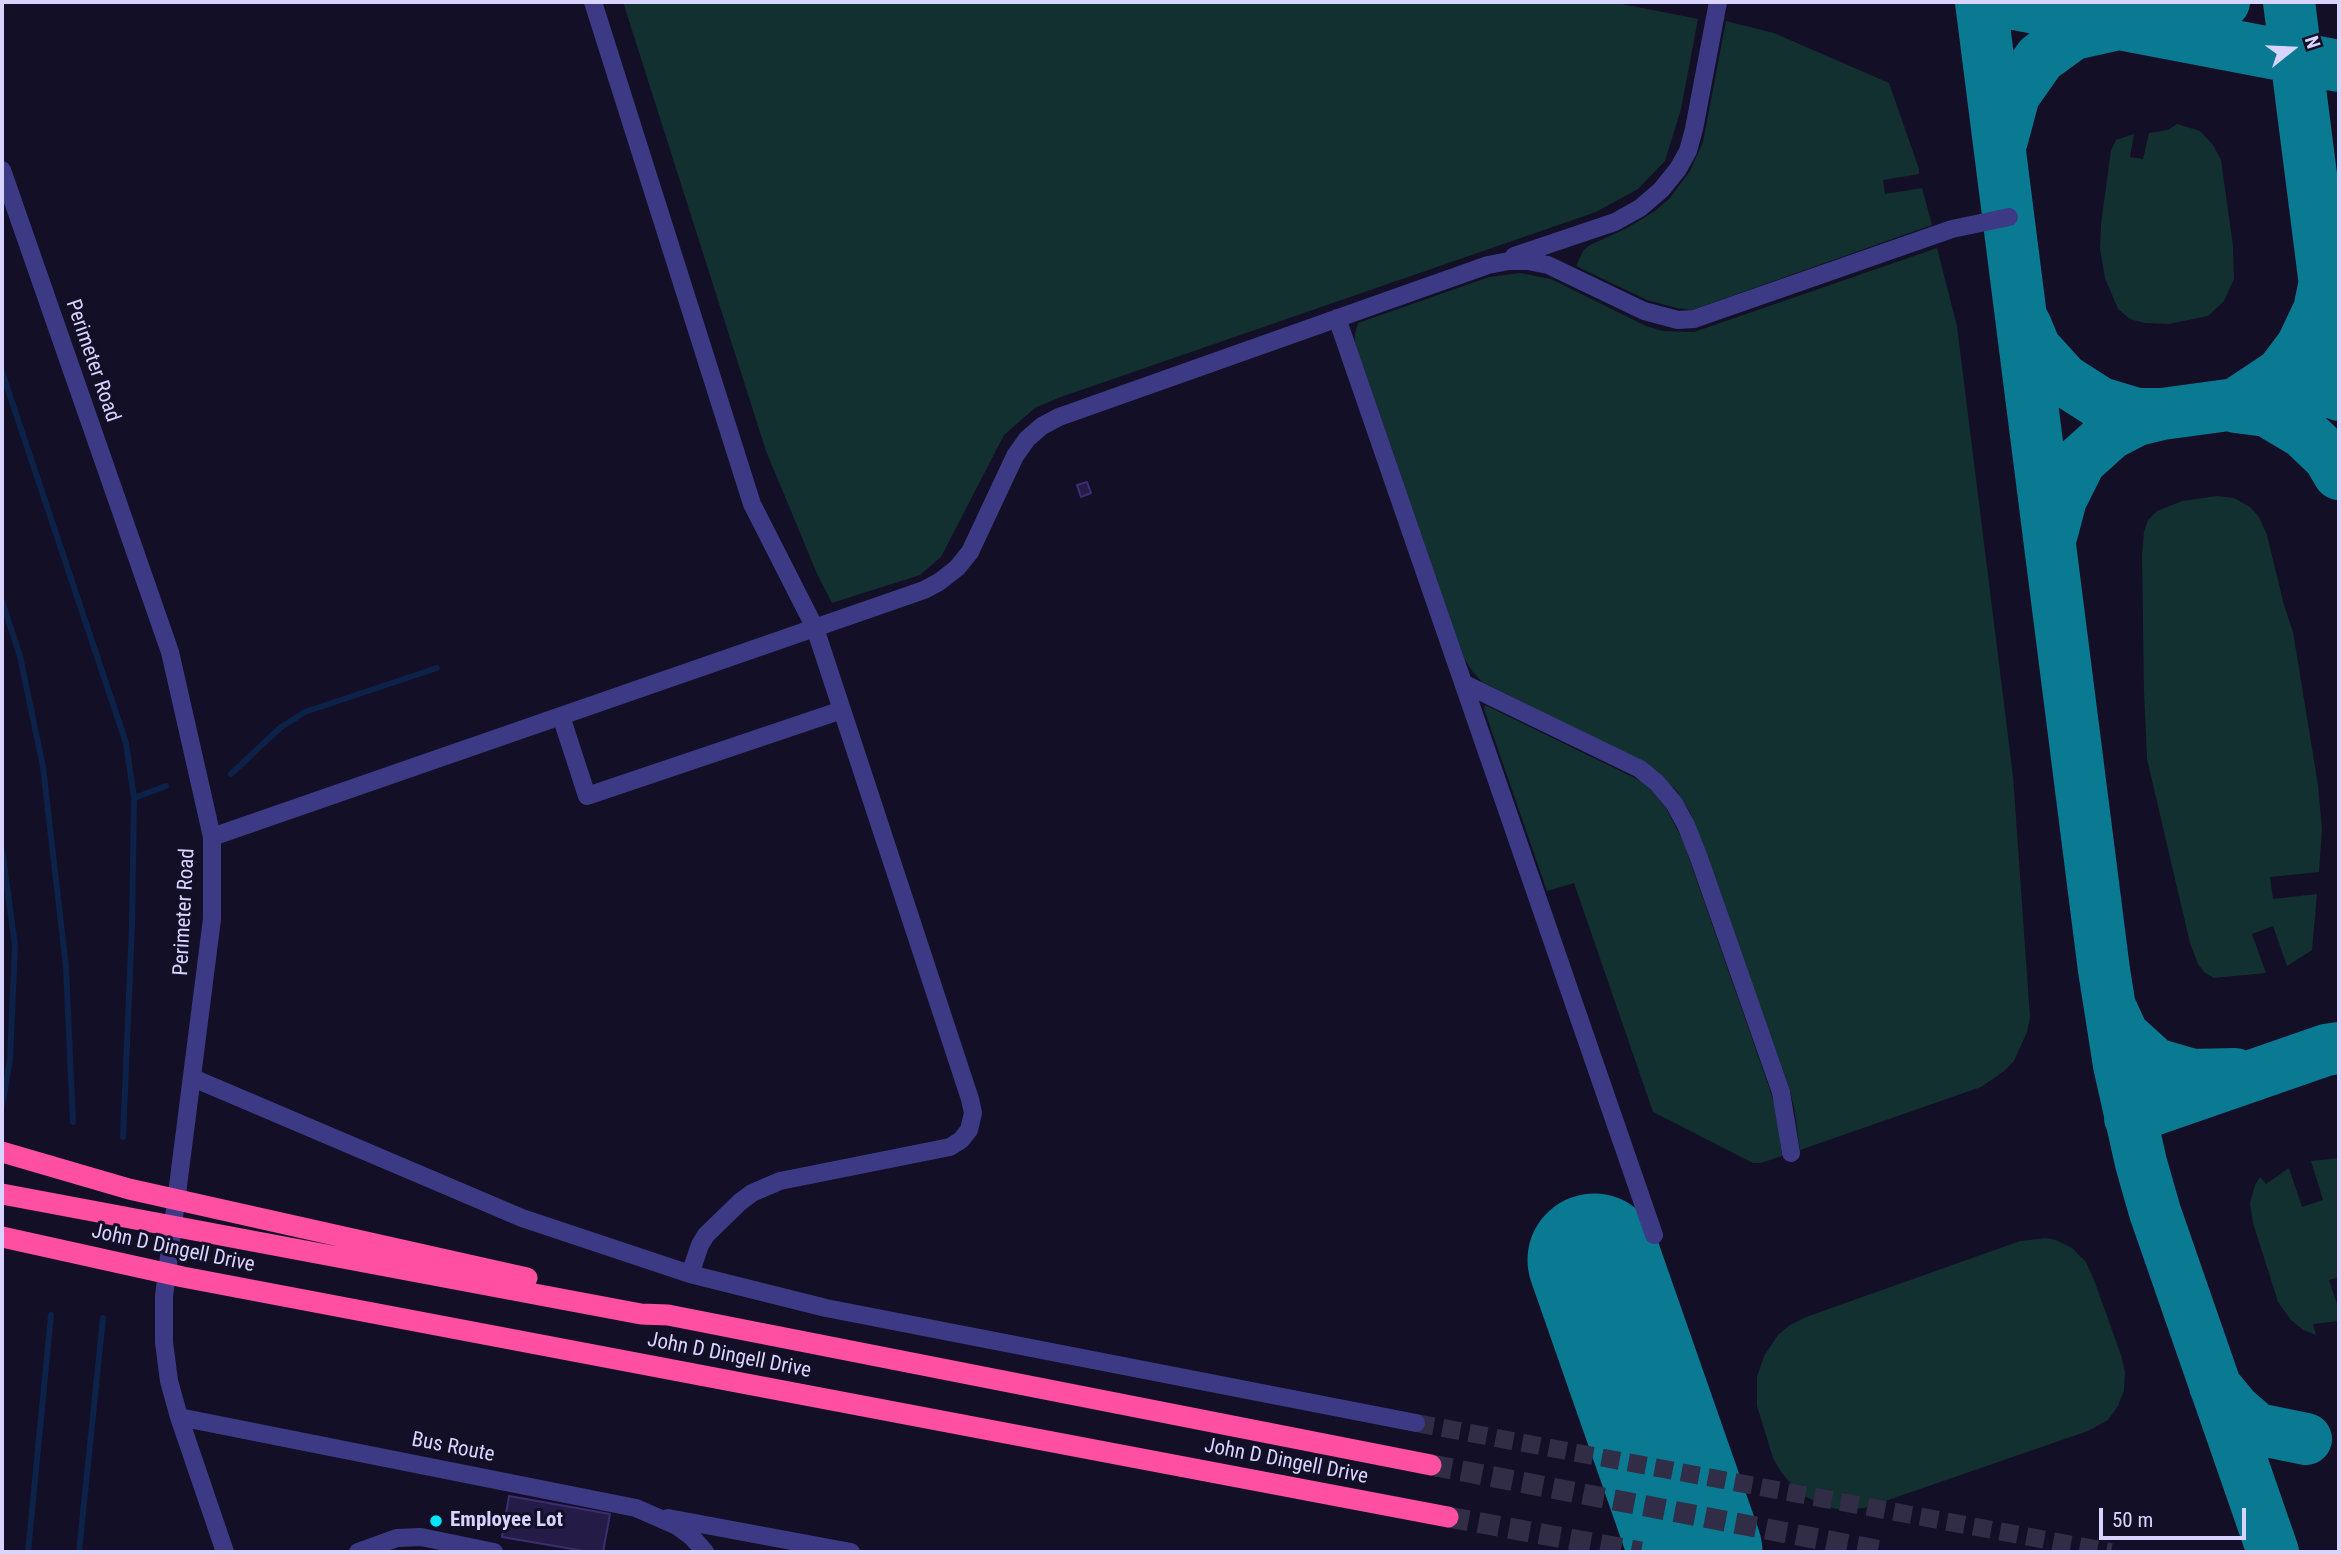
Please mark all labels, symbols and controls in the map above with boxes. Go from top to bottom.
north arrow [2257,14,2327,84]
text: N [2300,33,2325,51]
street label: Perimeter Road [59,297,125,425]
street label: Perimeter Road [169,848,201,976]
street label: John D Dingell Drive [89,1219,257,1279]
street label: John D Dingell Drive [645,1328,813,1384]
street label: Bus Route [409,1428,497,1468]
street label: John D Dingell Drive [1202,1434,1370,1490]
scale bar [2103,1494,2250,1538]
place label: Employee Lot [450,1508,563,1534]
text: 50 m [2112,1508,2153,1532]
marker: Employee Lot [428,1513,444,1529]

